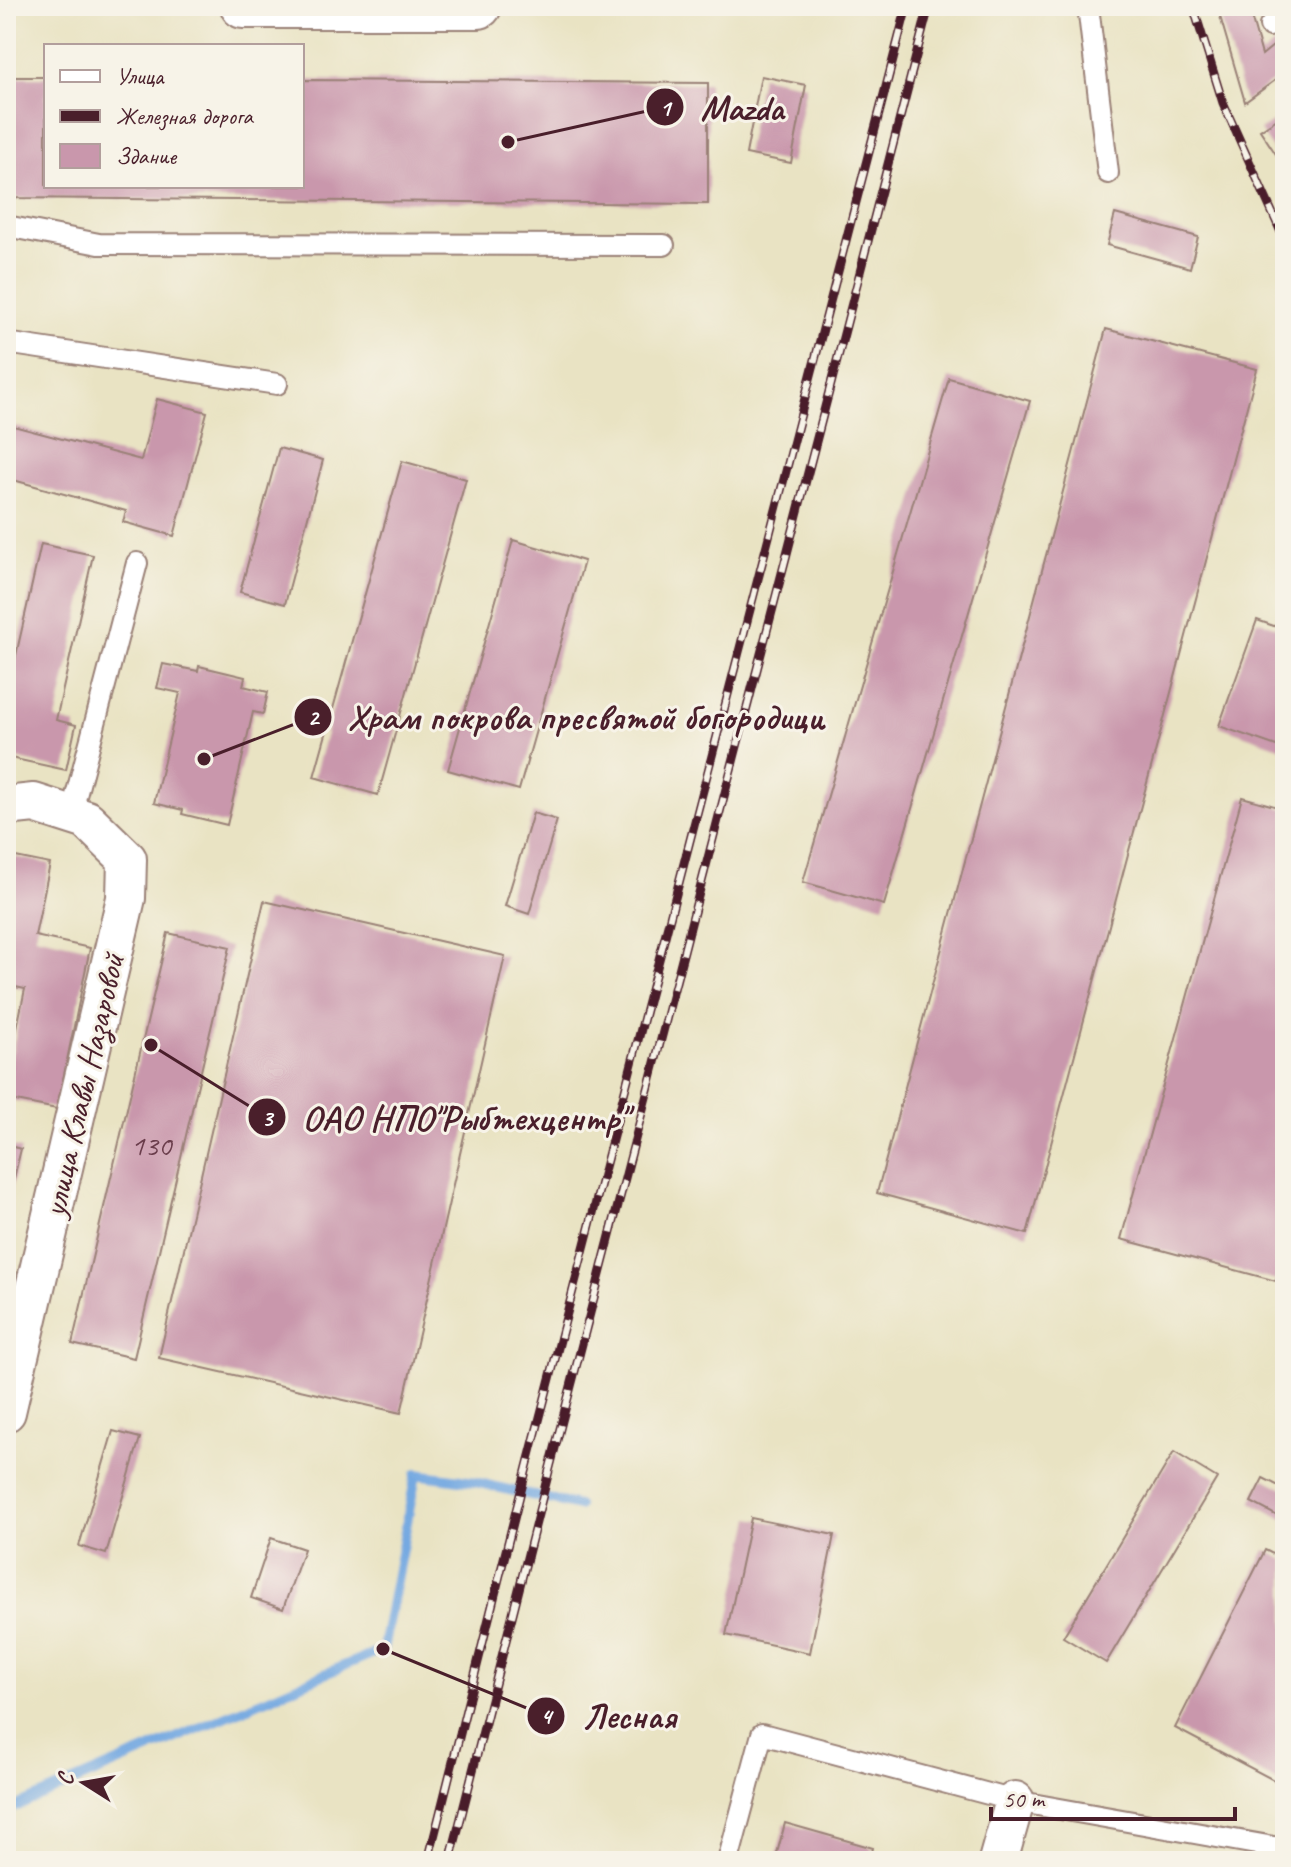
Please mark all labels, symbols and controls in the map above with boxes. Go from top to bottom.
legend [44,44,304,188]
text: Улица [116,61,165,91]
callout: Mazda [645,77,799,137]
text: Mazda [701,85,787,131]
text: 1 [660,93,674,123]
text: Железная дорога [116,101,254,131]
text: Здание [116,141,178,171]
callout: Храм покрова пресвятой богородици [293,687,840,747]
text: Храм покрова пресвятой богородици [348,694,826,740]
text: 2 [308,702,321,732]
street label: улица Клавы Назаровой [31,947,135,1223]
callout: ОАО НПО"Рыбтехцентр" [247,1087,644,1147]
text: ОАО НПО"Рыбтехцентр" [303,1095,635,1141]
text: 3 [262,1103,275,1133]
house number: 130 [131,1126,174,1164]
callout: Лесная [526,1686,692,1746]
text: Лесная [582,1693,678,1739]
text: 4 [541,1701,555,1731]
north arrow [44,1743,124,1823]
text: С [51,1768,81,1787]
scale bar [991,1771,1235,1821]
text: 50 m [1003,1784,1046,1814]

